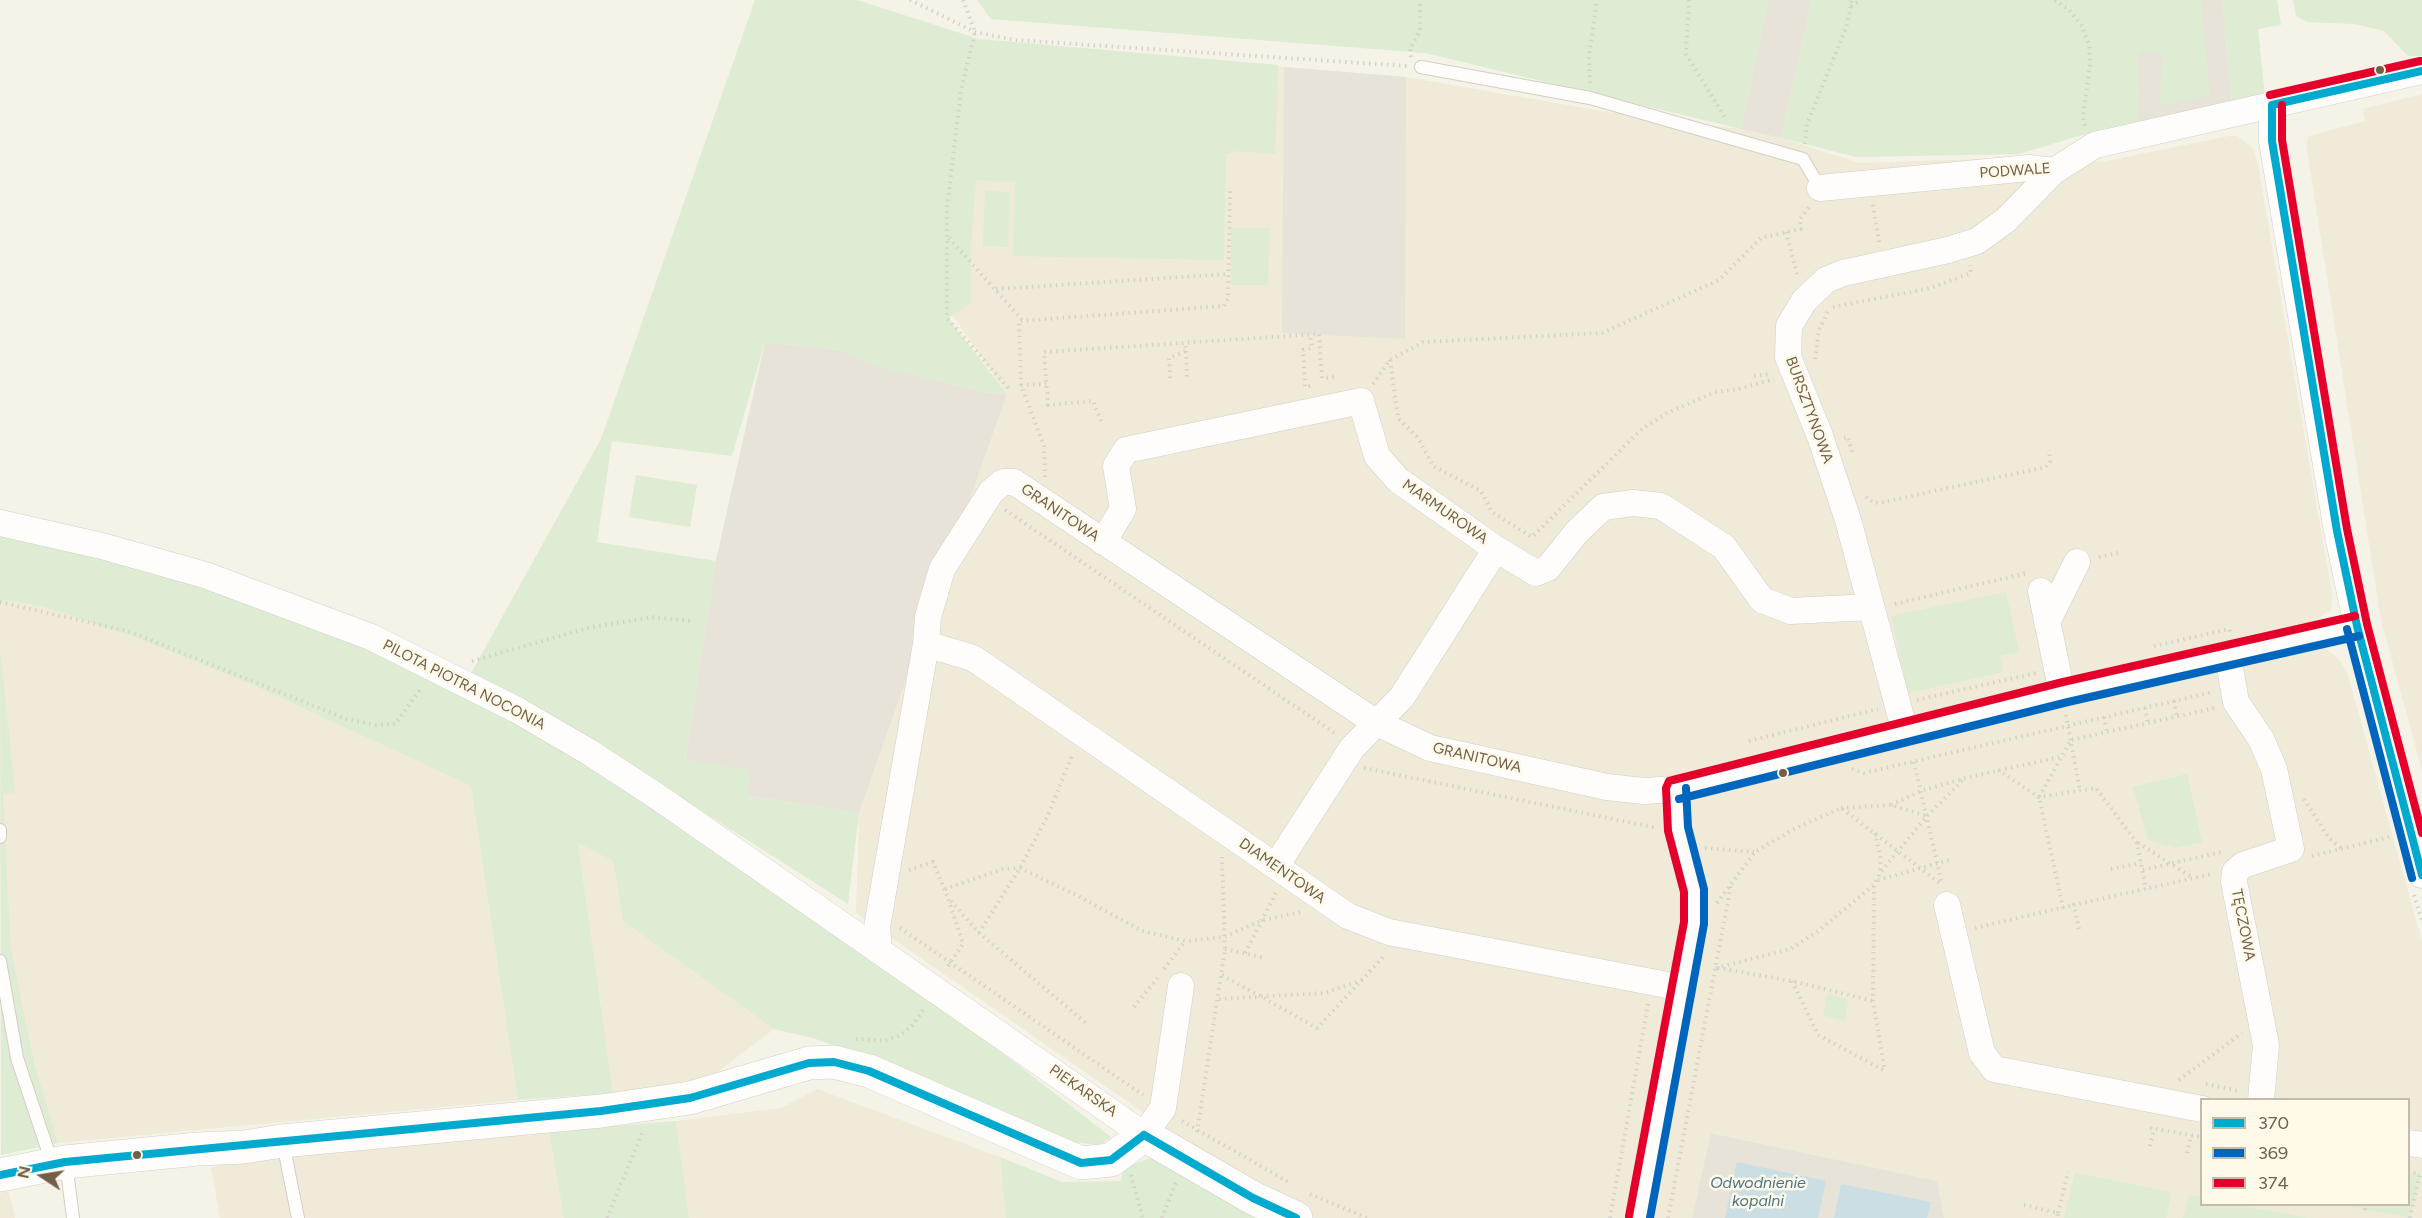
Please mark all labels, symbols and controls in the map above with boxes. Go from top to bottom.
unlabelled marker [2374,64,2386,76]
street label: PODWALE [1979,160,2051,182]
street label: BURSZTYNOWA [1781,354,1837,466]
street label: MARMUROWA [1399,476,1491,548]
street label: GRANITOWA [1017,480,1103,546]
street label: PILOTA PIOTRA NOCONIA [380,636,548,734]
street label: GRANITOWA [1431,739,1523,777]
unlabelled marker [1777,767,1789,779]
street label: DIAMENTOWA [1235,835,1329,907]
street label: TĘCZOWA [2227,887,2259,963]
street label: PIEKARSKA [1046,1061,1120,1121]
legend [2200,1098,2410,1206]
text: 370 [2258,1112,2289,1134]
text: 369 [2258,1142,2288,1164]
north arrow [12,1146,72,1206]
unlabelled marker [131,1149,143,1161]
text: N [13,1164,34,1180]
text: 374 [2258,1172,2289,1194]
water label: Odwodnienie kopalni [1710,1173,1806,1211]

